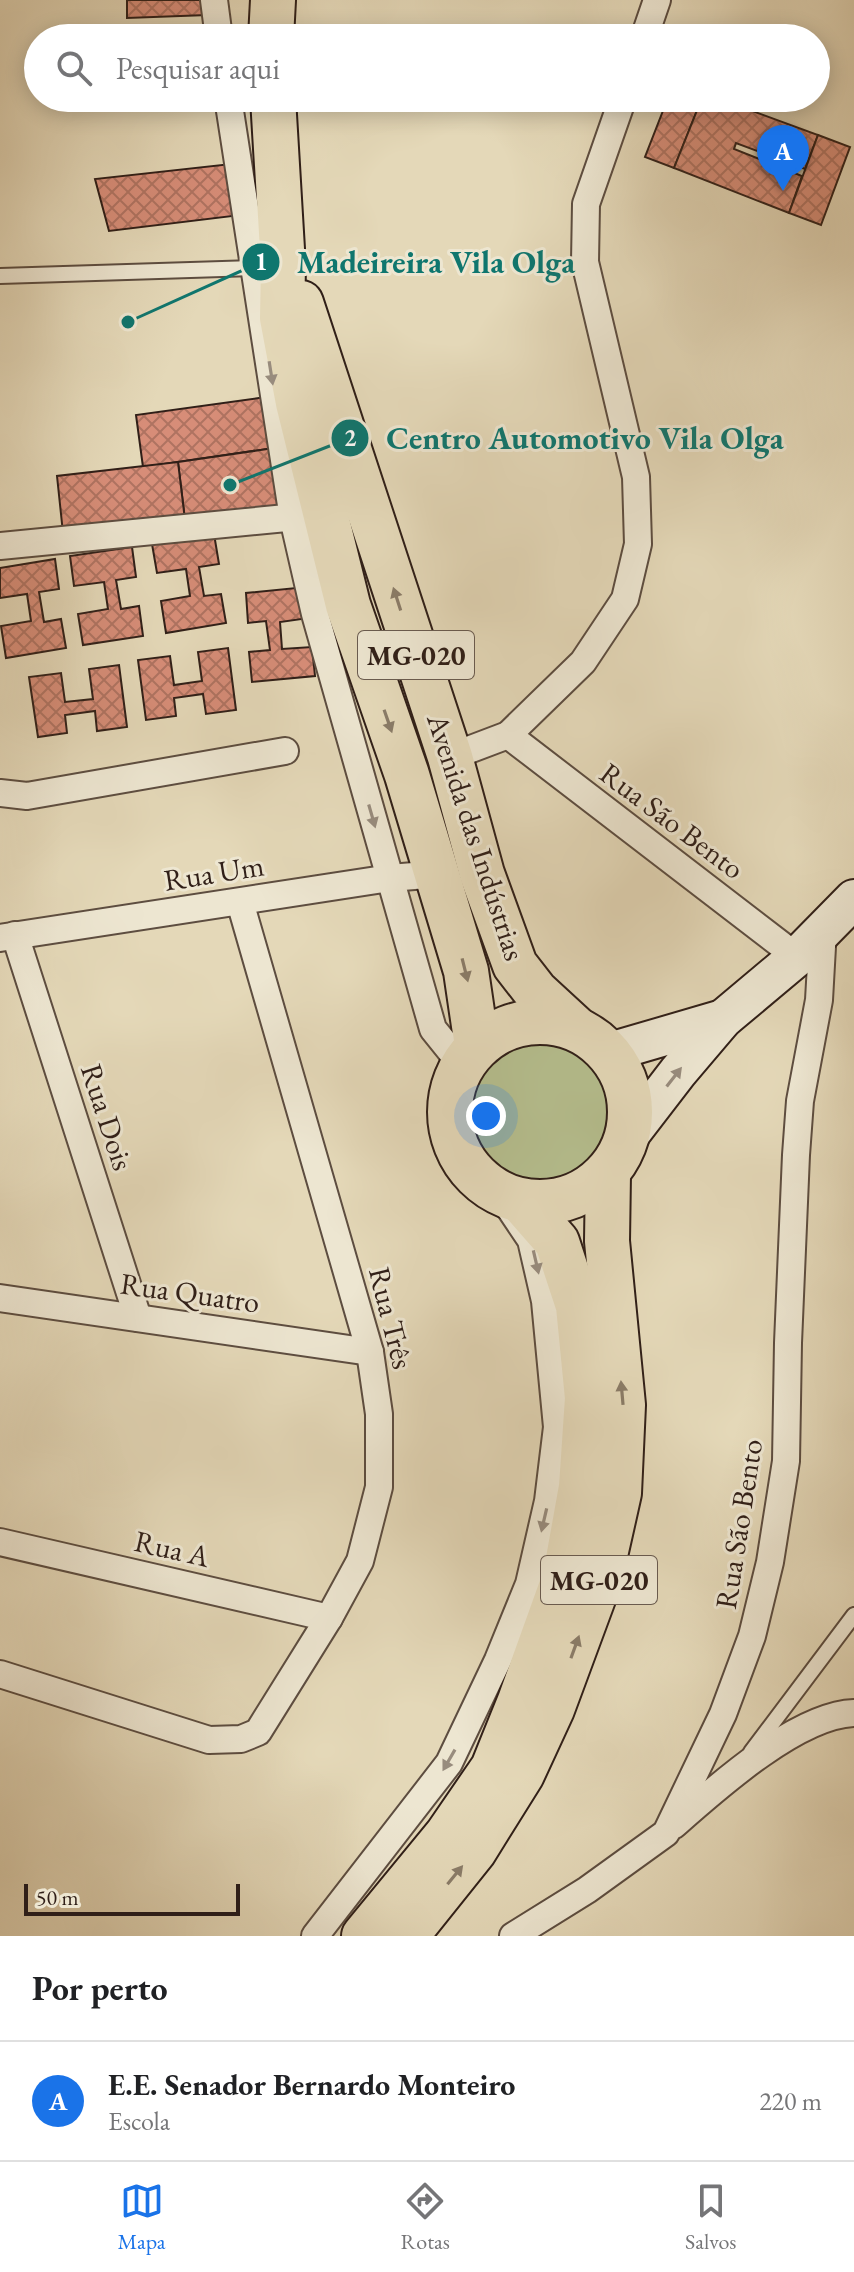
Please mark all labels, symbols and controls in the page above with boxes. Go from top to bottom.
search box [24,24,830,112]
icon: search [52,46,96,90]
text: Pesquisar aqui [116,49,280,88]
pin: A [757,125,809,191]
callout: Madeireira Vila Olga [241,234,591,290]
text: Madeireira Vila Olga [297,241,576,283]
text: 1 [255,246,267,277]
one-way arrow [265,360,277,385]
callout: Centro Automotivo Vila Olga [330,410,799,466]
text: Centro Automotivo Vila Olga [386,417,785,459]
text: 2 [344,422,357,453]
one-way arrow [390,587,403,611]
road number: MG-020 [358,631,474,679]
street label: Avenida das Indústrias [418,708,535,965]
one-way arrow [382,709,395,733]
street label: Rua São Bento [592,753,752,888]
one-way arrow [366,805,379,829]
street label: Rua Um [161,845,267,900]
one-way arrow [460,957,472,982]
street label: Rua Dois [72,1059,143,1175]
one-way arrow [665,1067,682,1087]
your location [466,1096,506,1136]
one-way arrow [530,1250,543,1275]
street label: Rua Quatro [118,1263,262,1322]
street label: Rua Três [360,1263,423,1373]
one-way arrow [615,1380,628,1405]
street label: Rua São Bento [706,1436,771,1612]
one-way arrow [537,1507,550,1532]
street label: Rua A [131,1521,214,1576]
road number: MG-020 [541,1556,657,1604]
one-way arrow [569,1635,582,1659]
one-way arrow [442,1749,456,1771]
one-way arrow [446,1865,462,1885]
scale bar [24,1880,240,1916]
text: 50 m [36,1883,79,1912]
text: Por perto [32,1966,168,2010]
text: E.E. Senador Bernardo Monteiro [108,2065,515,2104]
text: A [49,2084,67,2118]
text: 220 m [759,2084,822,2118]
text: Escola [108,2104,170,2138]
tab: Mapa [118,2179,165,2256]
tab: Rotas [401,2179,450,2256]
tab: Salvos [685,2179,736,2256]

